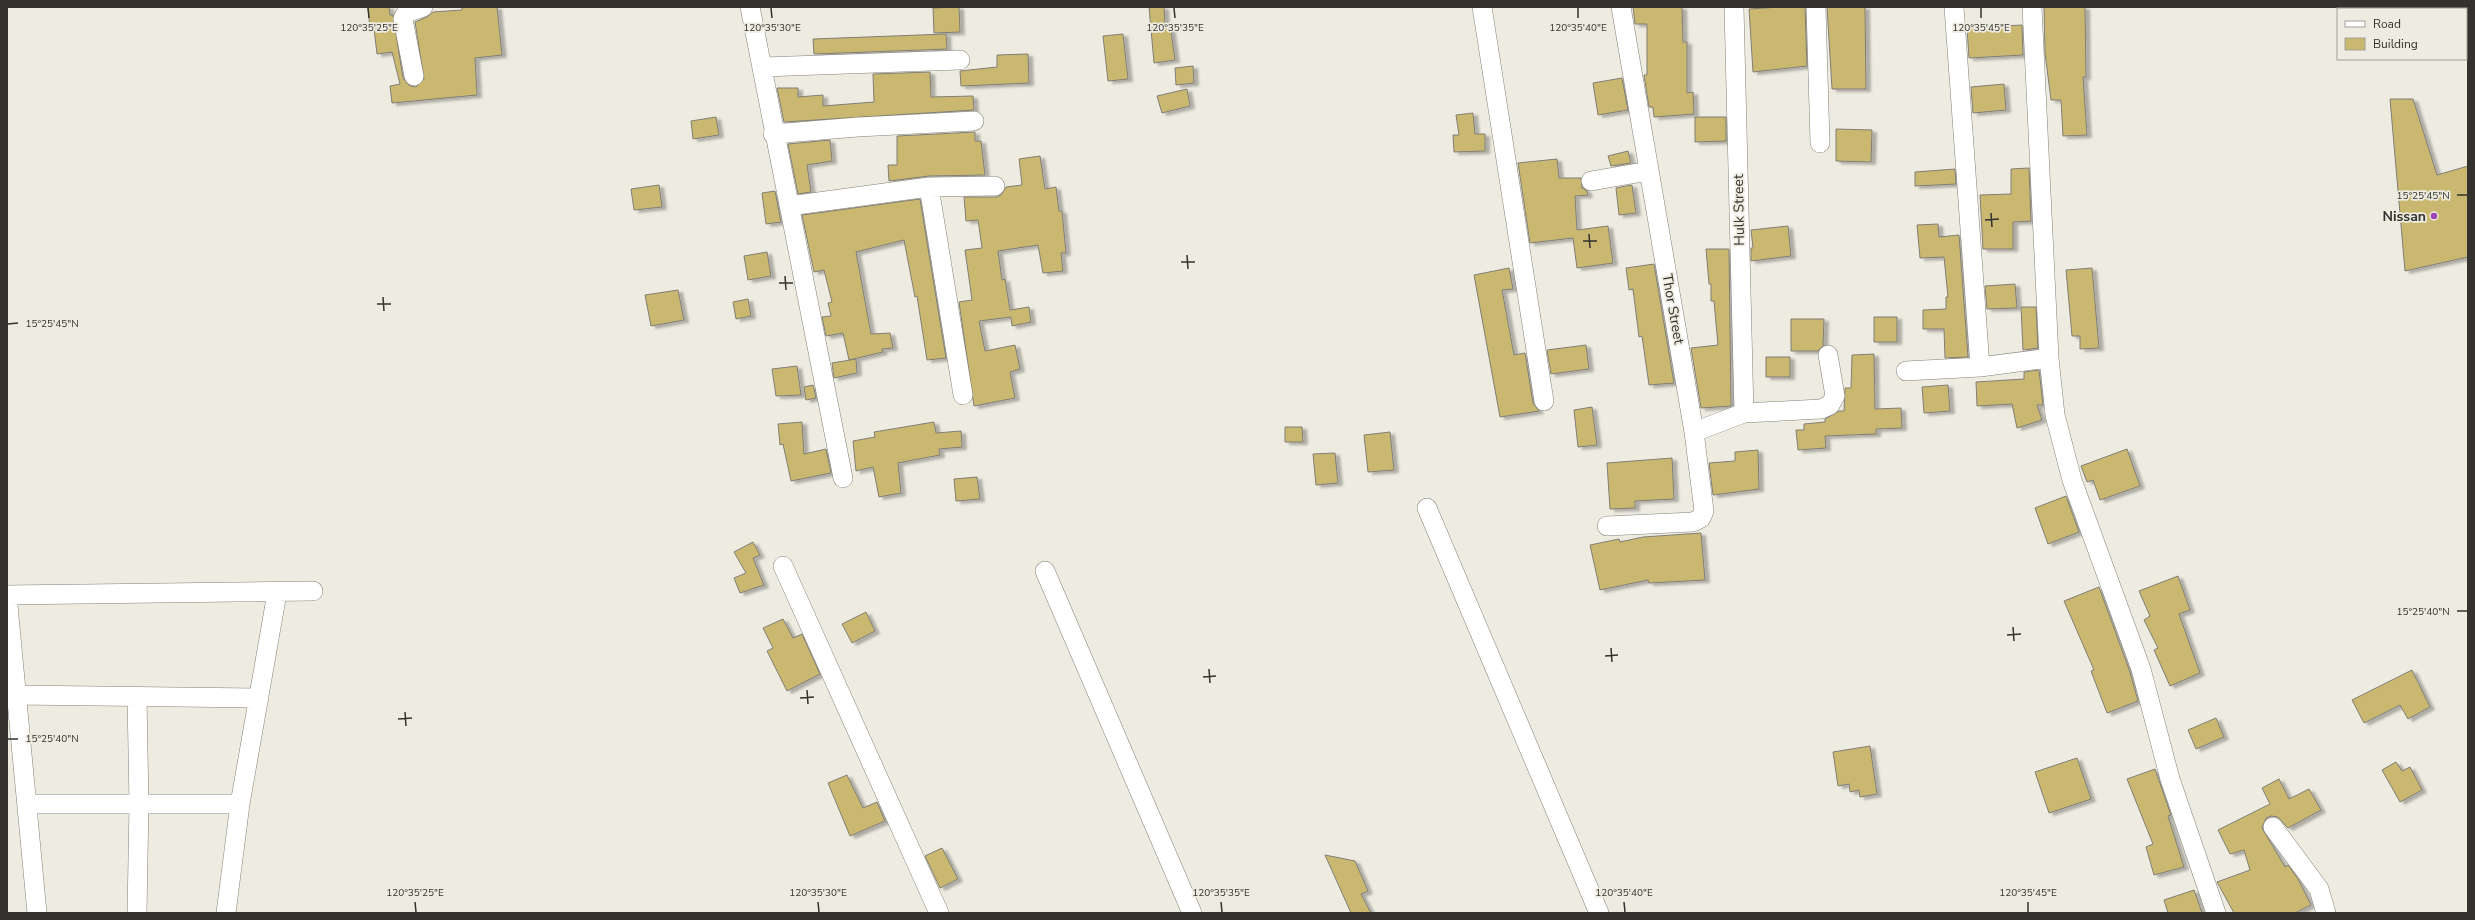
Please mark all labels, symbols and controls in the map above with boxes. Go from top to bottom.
legend [2337,8,2467,60]
text: Road [2373,16,2401,32]
text: 120°35'25"E [340,21,398,35]
text: 120°35'30"E [743,21,801,35]
text: 120°35'35"E [1146,21,1204,35]
text: 120°35'40"E [1549,21,1607,35]
text: 120°35'45"E [1952,21,2010,35]
text: Building [2373,36,2418,52]
street label: Hulk Street [1729,174,1749,246]
text: 15°25'45"N [2396,189,2450,203]
place label: Nissan [2382,207,2426,226]
marker: Nissan [2429,211,2439,221]
street label: Thor Street [1657,272,1689,346]
text: 15°25'45"N [25,317,79,331]
text: 15°25'40"N [2396,605,2450,619]
text: 15°25'40"N [25,732,79,746]
text: 120°35'25"E [386,886,444,900]
text: 120°35'30"E [789,886,847,900]
text: 120°35'35"E [1192,886,1250,900]
text: 120°35'40"E [1595,886,1653,900]
text: 120°35'45"E [1999,886,2057,900]

